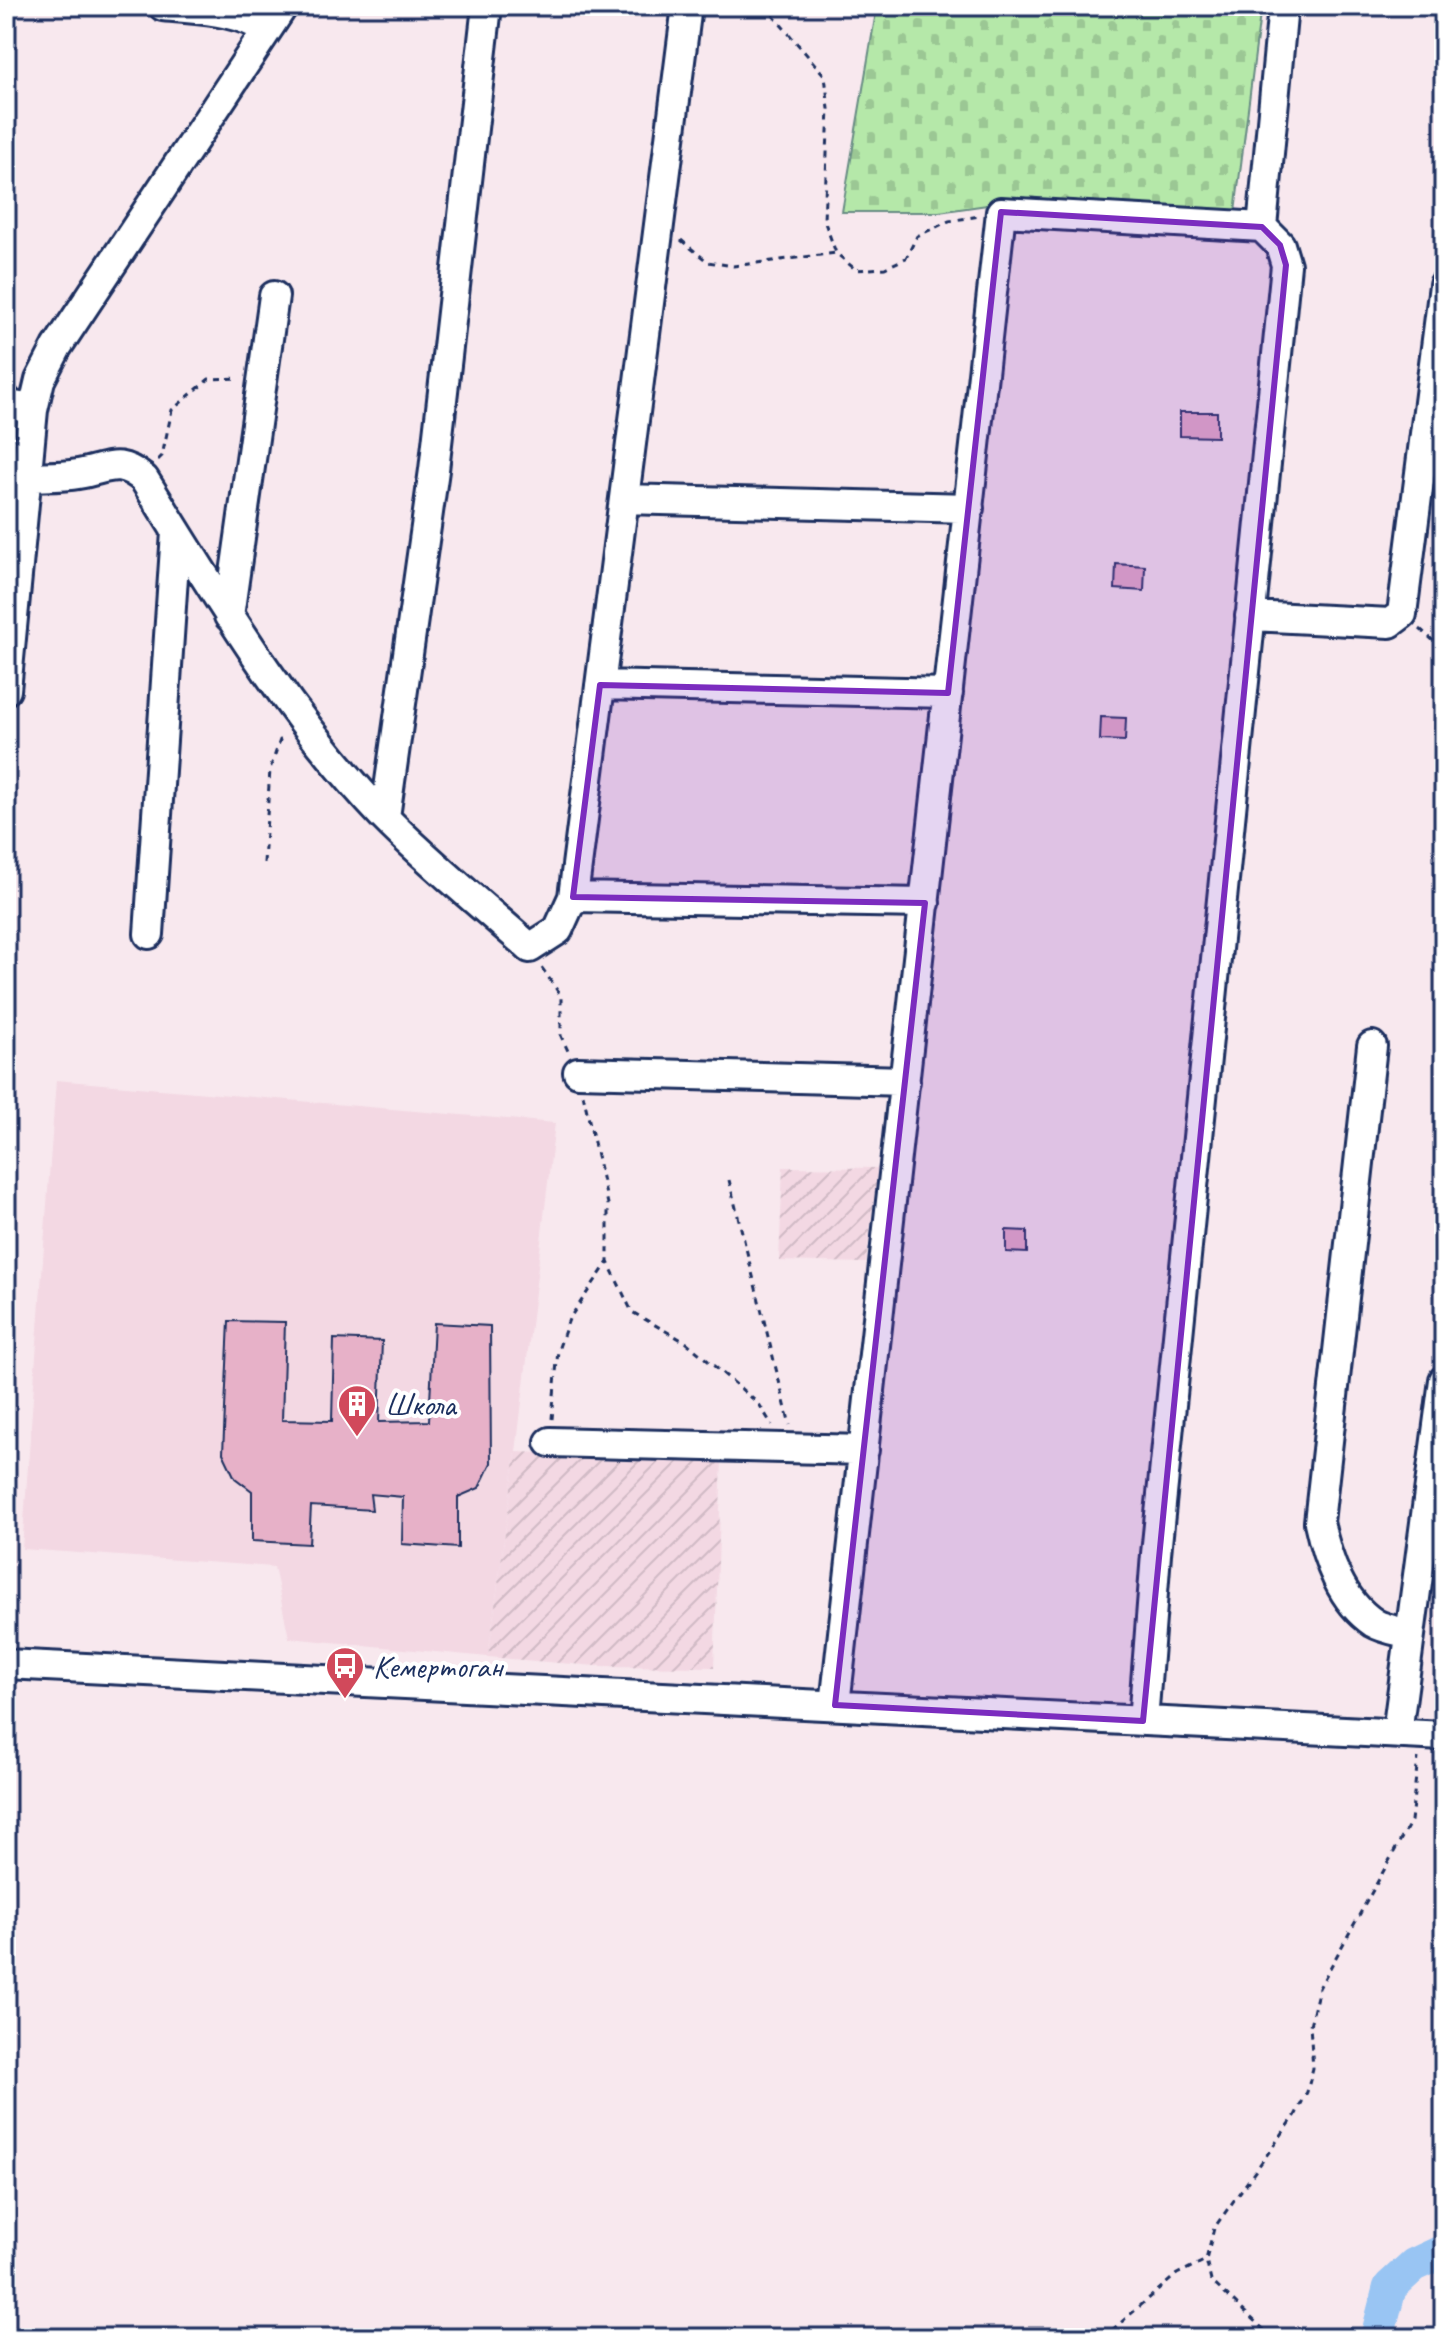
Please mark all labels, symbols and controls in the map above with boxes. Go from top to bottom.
building icon: Школа [336,1383,378,1438]
place label: Школа [385,1384,458,1425]
bus stop icon: Кемертоган [324,1645,366,1700]
place label: Кемертоган [373,1646,504,1687]

